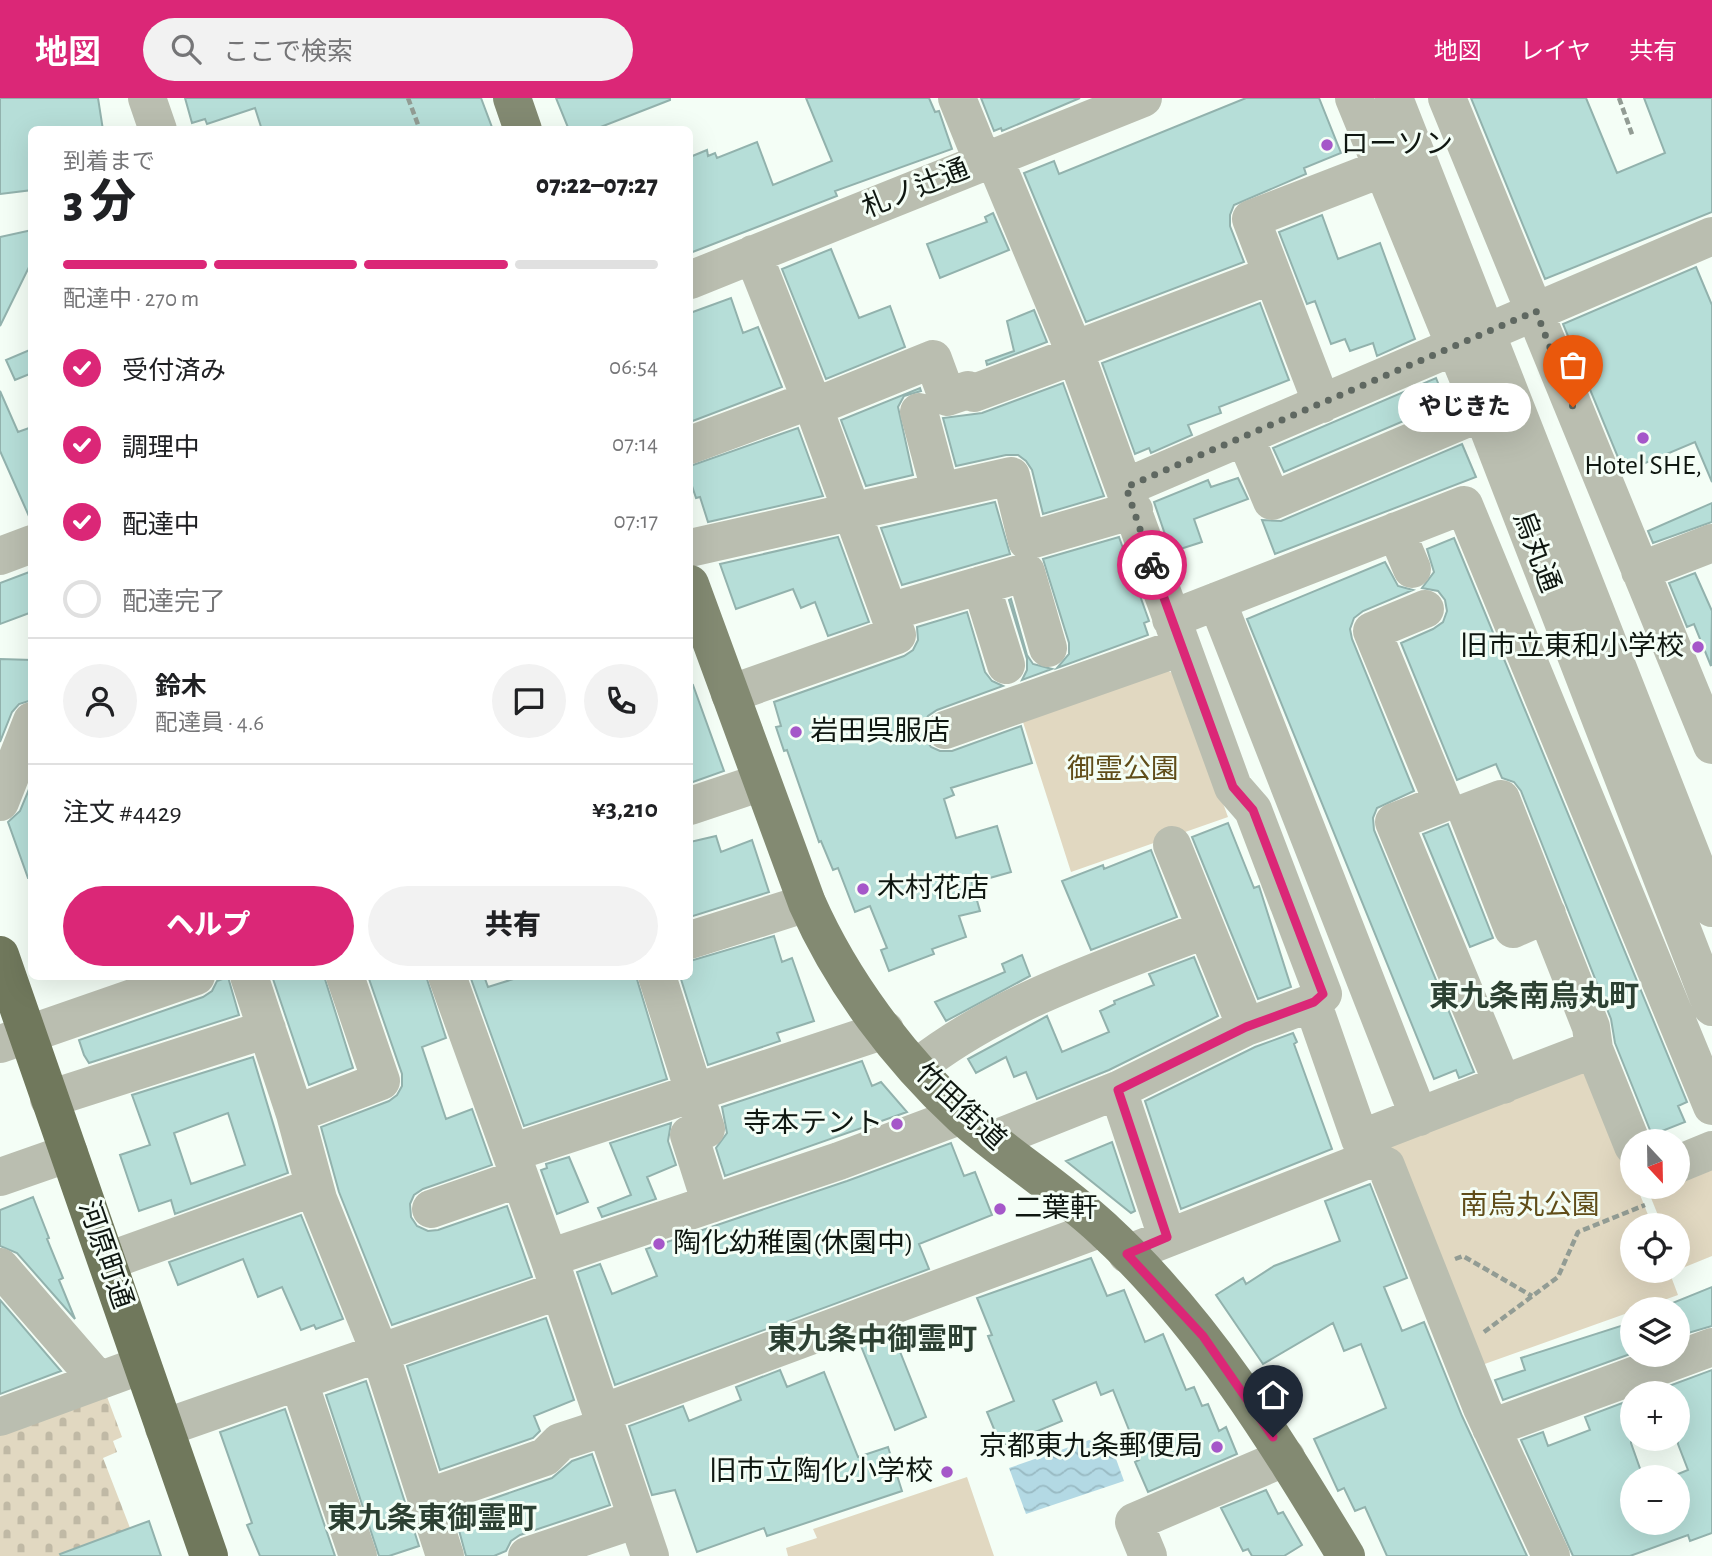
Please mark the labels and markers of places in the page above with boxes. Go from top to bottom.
place label: ローソン [1341,131,1453,159]
marker: ローソン [1319,137,1335,153]
pin [1543,335,1603,407]
callout: やじきた [1398,382,1531,432]
marker: Hotel SHE, [1635,430,1651,446]
place label: Hotel SHE, [1584,452,1702,480]
place label: 旧市立東和小学校 [1460,631,1684,661]
marker: 旧市立東和小学校 [1690,639,1706,655]
place label: 岩田呉服店 [810,716,950,746]
marker: 岩田呉服店 [788,724,804,740]
place label: 木村花店 [877,873,989,903]
marker: 木村花店 [855,881,871,897]
place label: 寺本テント [743,1108,883,1138]
marker: 寺本テント [889,1116,905,1132]
place label: 二葉軒 [1014,1193,1098,1223]
marker: 二葉軒 [992,1201,1008,1217]
place label: 陶化幼稚園(休園中) [673,1228,914,1258]
marker: 陶化幼稚園(休園中) [651,1236,667,1252]
pin [1243,1365,1303,1437]
place label: 京都東九条郵便局 [979,1431,1203,1461]
marker: 京都東九条郵便局 [1209,1439,1225,1455]
place label: 旧市立陶化小学校 [709,1456,933,1486]
marker: 旧市立陶化小学校 [939,1464,955,1480]

